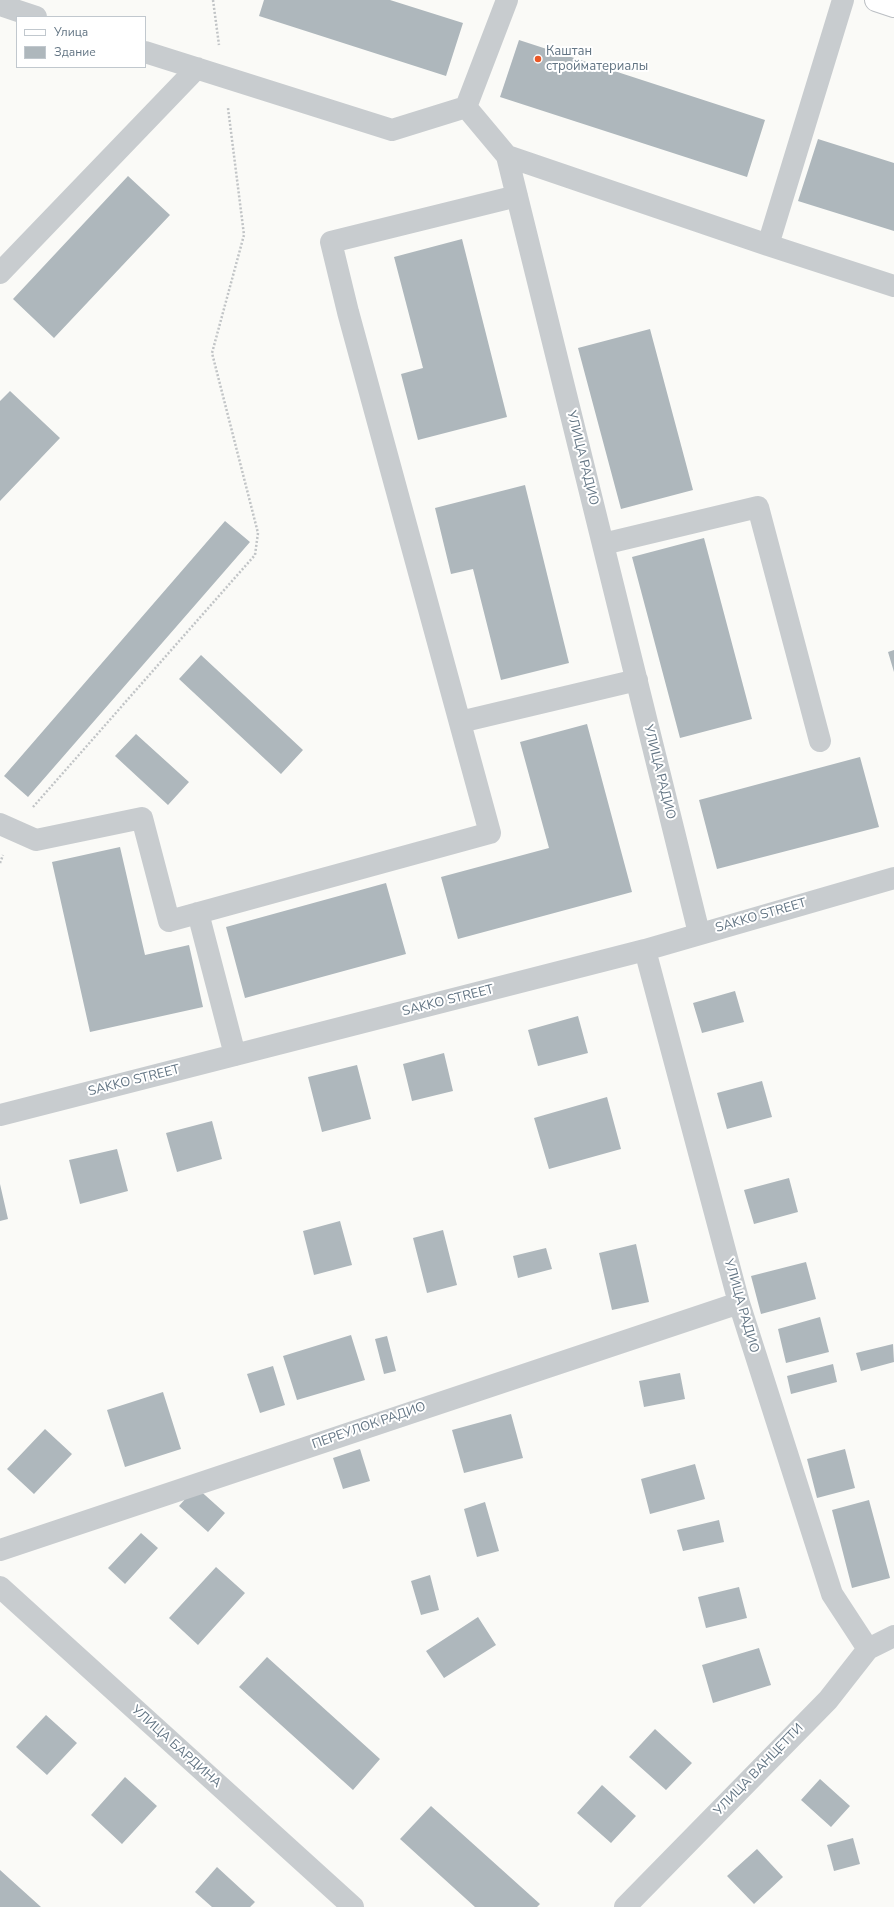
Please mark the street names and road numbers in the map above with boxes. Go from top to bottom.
street label: УЛИЦА РАДИО [563,409,601,507]
street label: УЛИЦА РАДИО [640,723,678,821]
street label: SAKKO STREET [714,896,808,936]
street label: SAKKO STREET [401,982,495,1020]
street label: SAKKO STREET [87,1062,181,1100]
street label: УЛИЦА РАДИО [720,1257,762,1355]
street label: ПЕРЕУЛОК РАДИО [310,1399,428,1453]
street label: УЛИЦА БАРДИНА [128,1703,224,1791]
street label: УЛИЦА ВАНЦЕТТИ [711,1721,807,1819]

